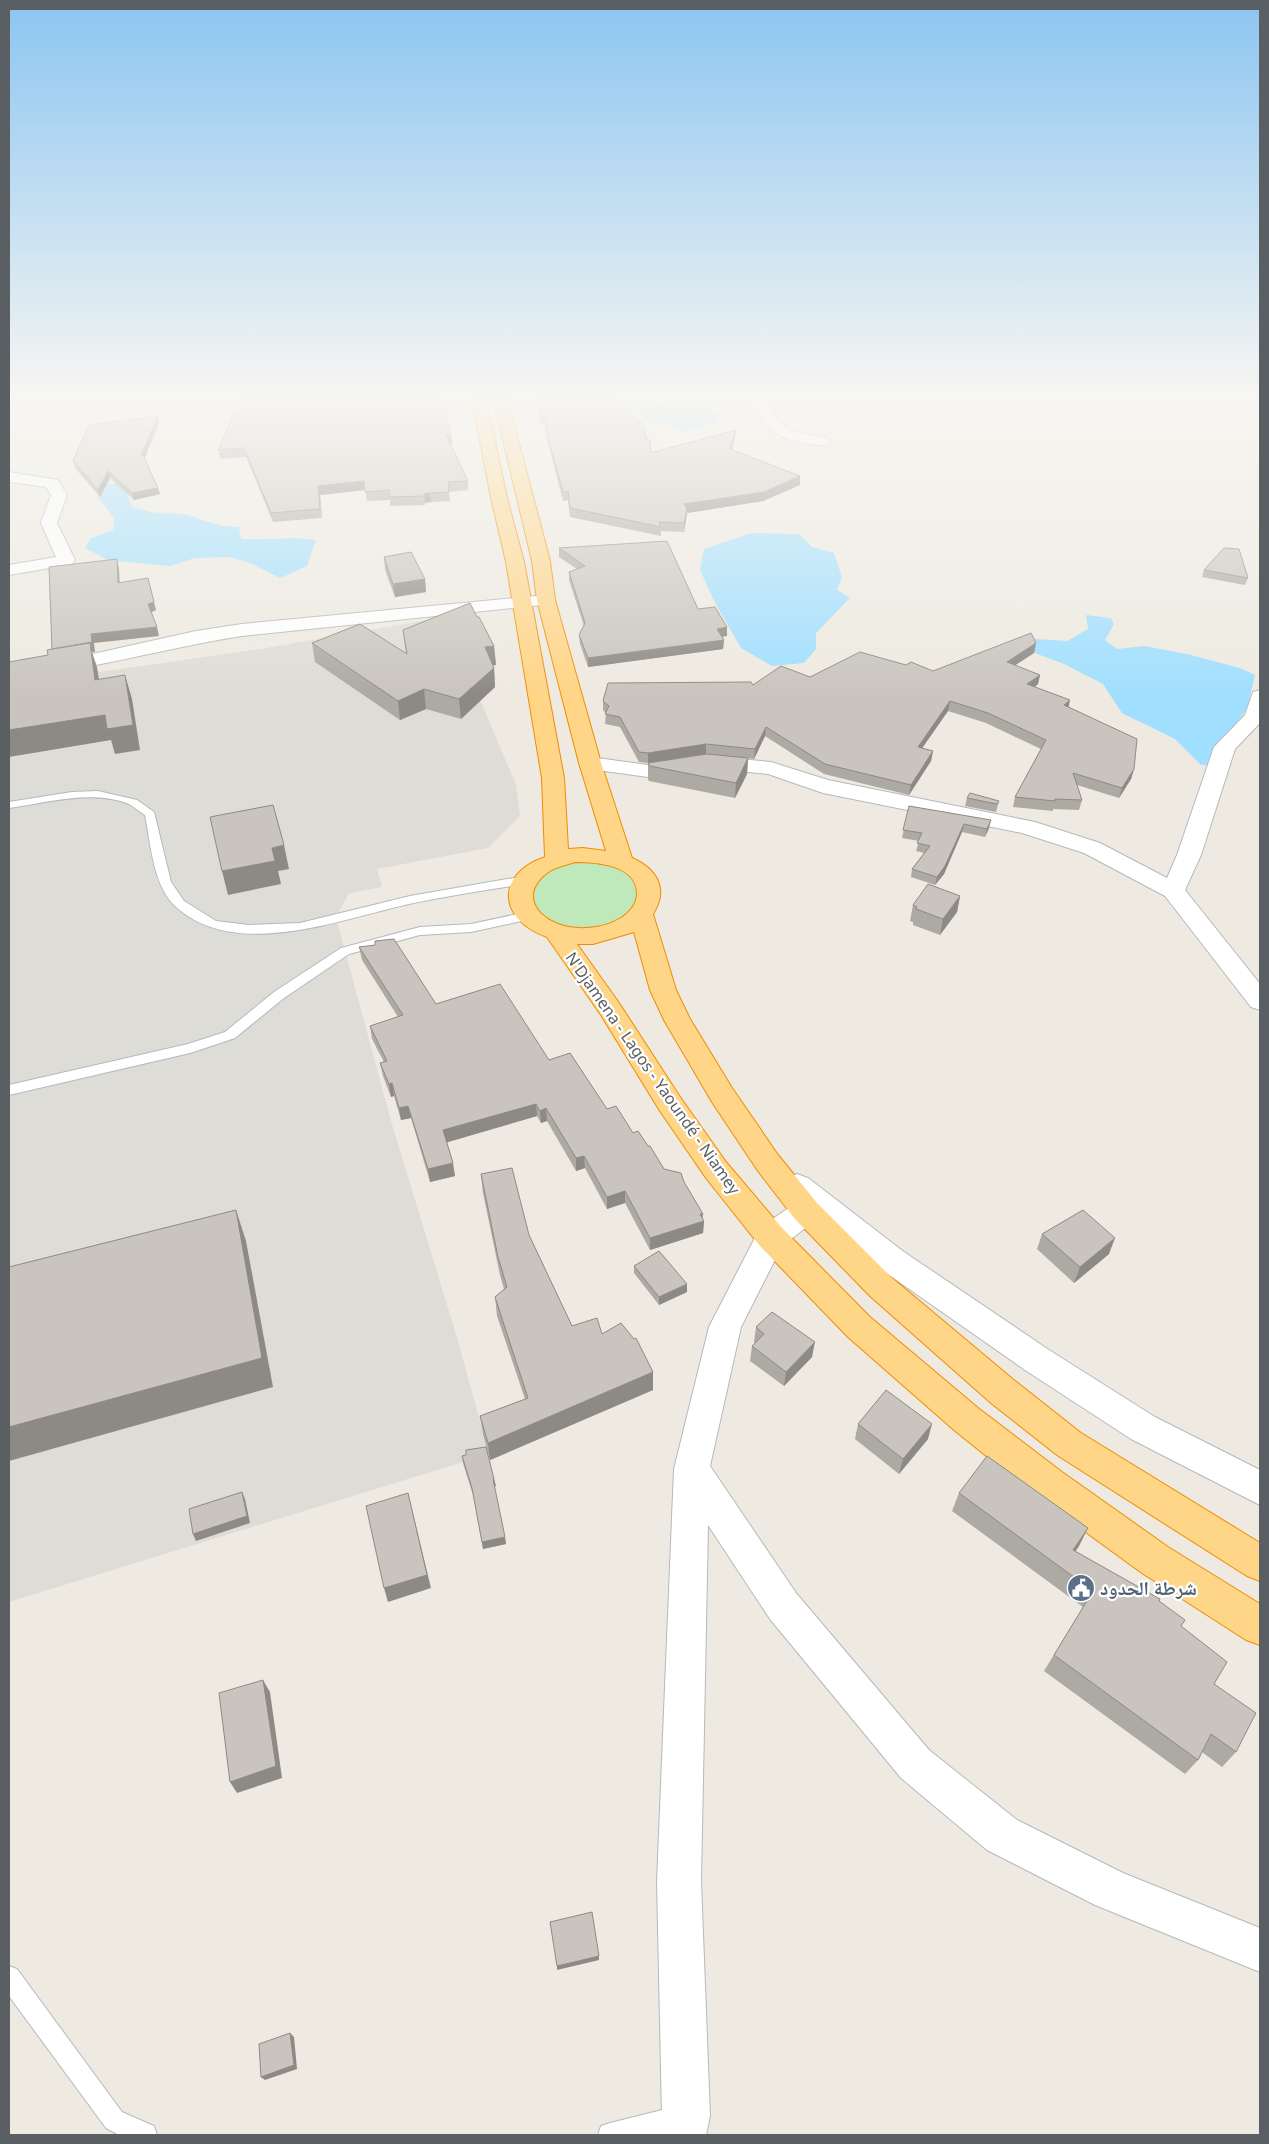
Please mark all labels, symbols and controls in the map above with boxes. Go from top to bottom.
street label: N'Djamena - Lagos - Yaoundé - Niamey [561,948,746,1199]
public building icon: شرطة الحدود [1066,1573,1096,1603]
place label: شرطة الحدود [1100,1575,1197,1601]

